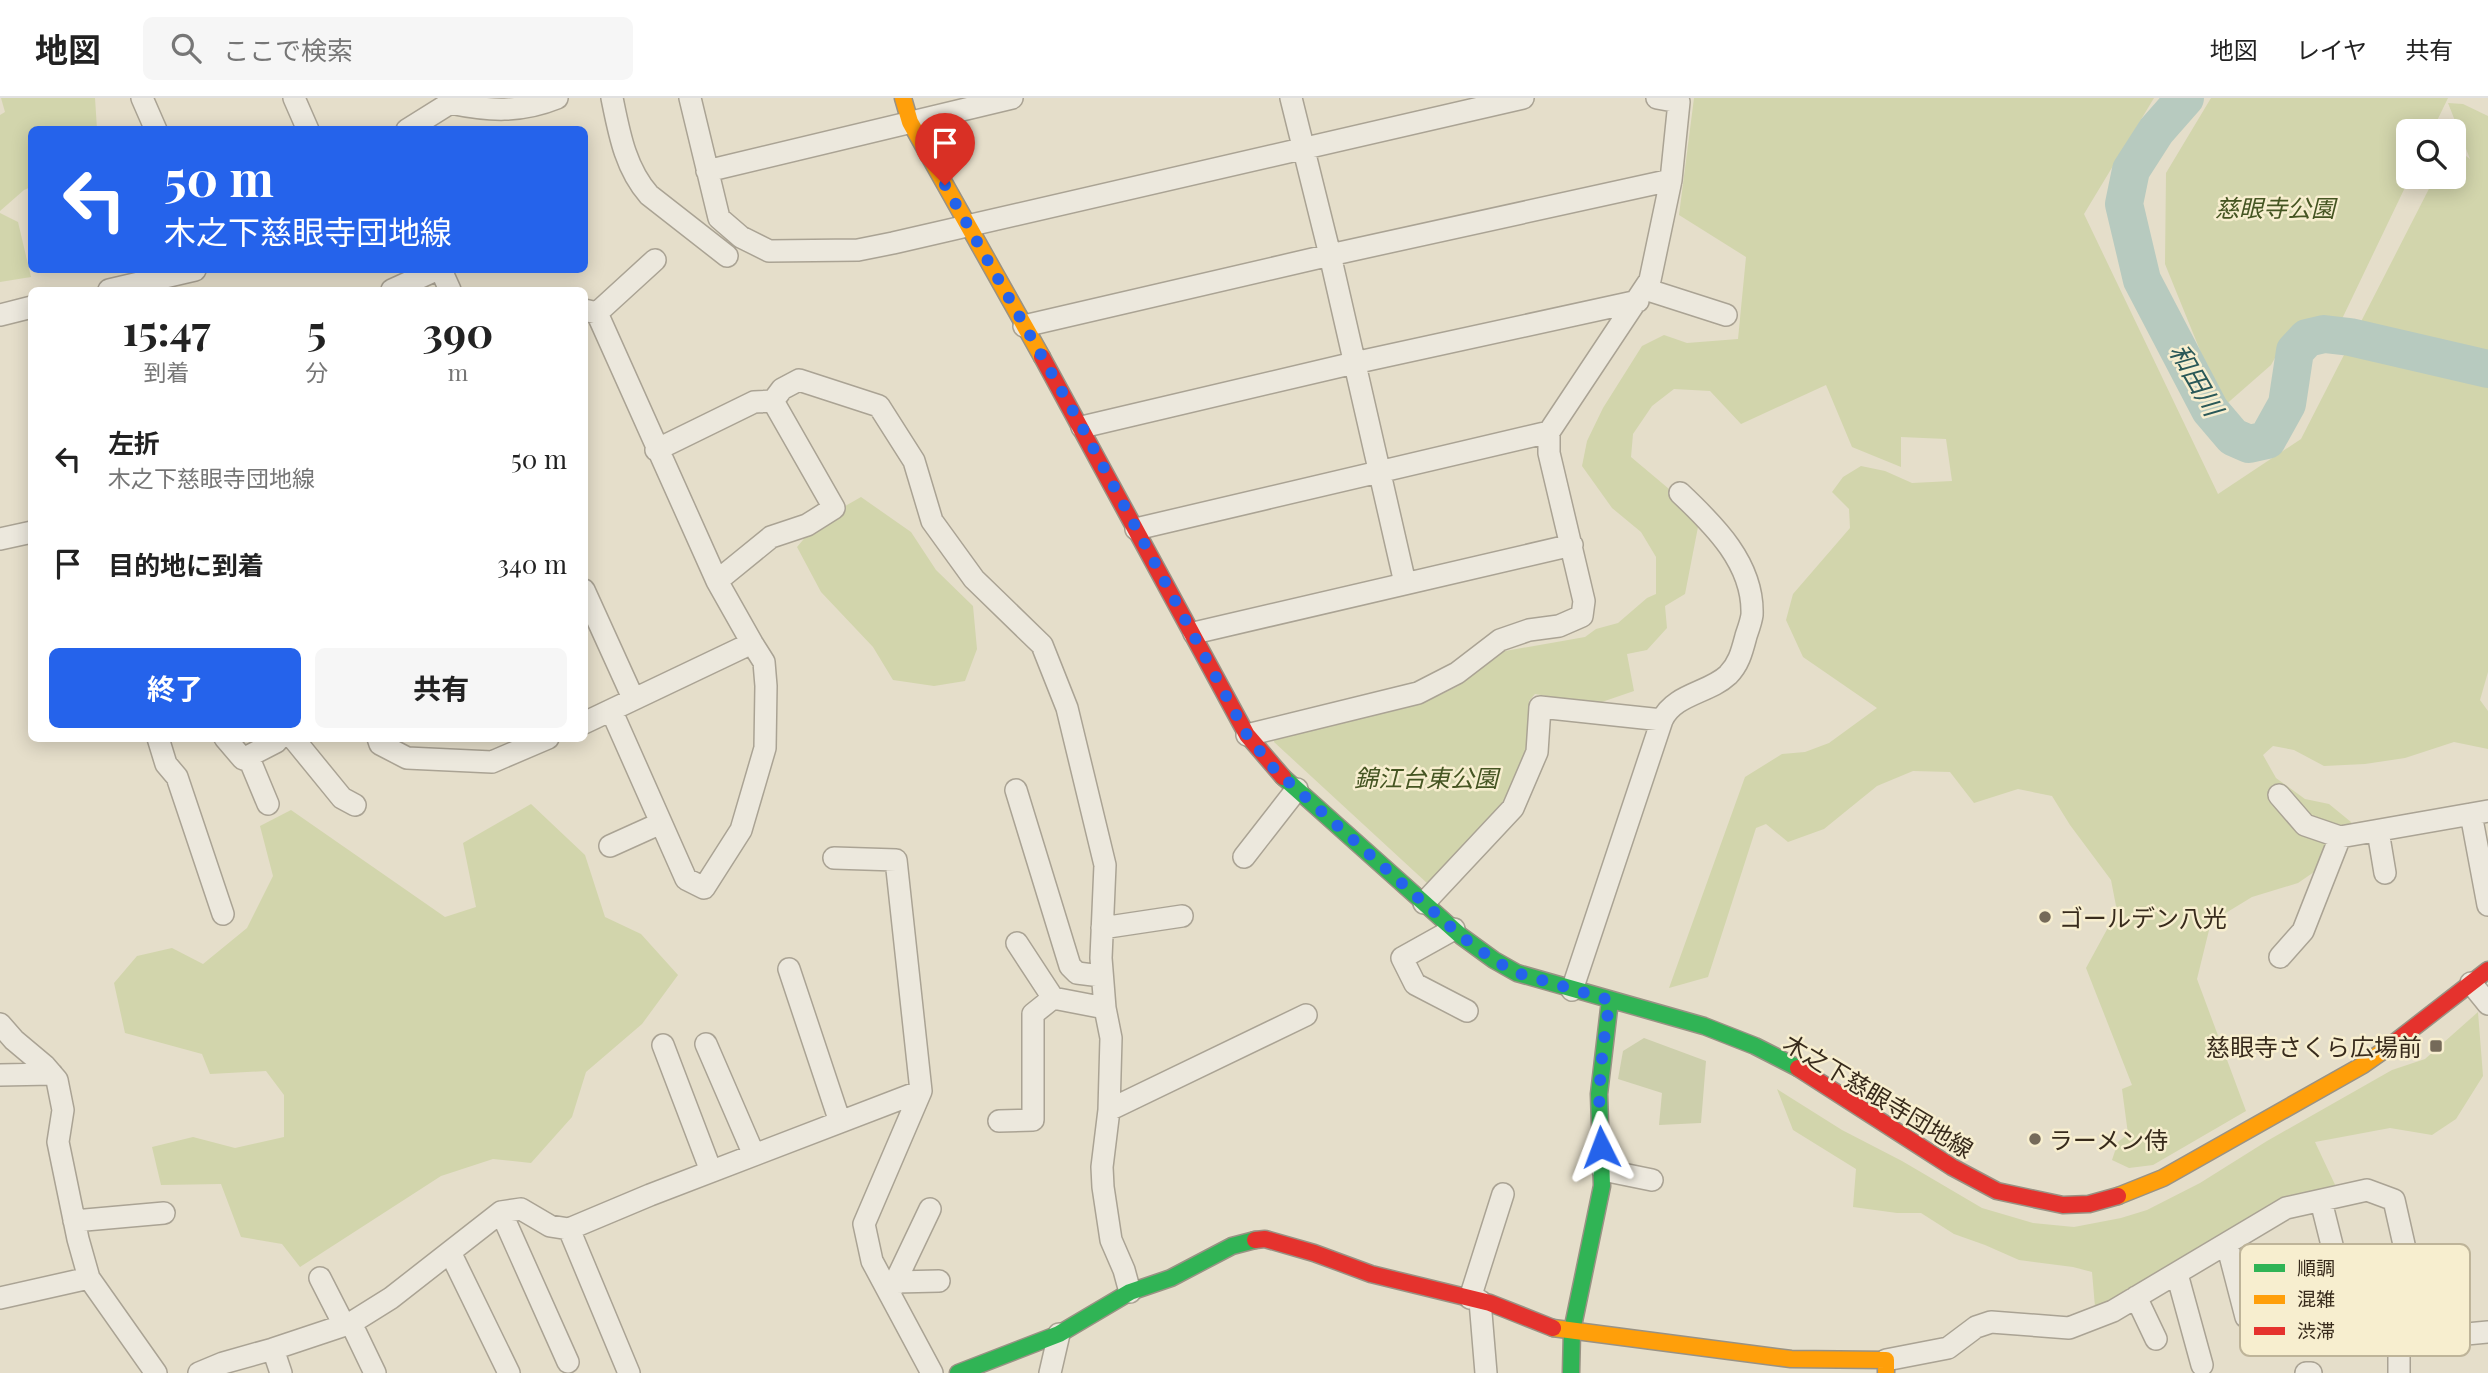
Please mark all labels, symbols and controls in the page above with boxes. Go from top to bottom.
search box [143,17,633,80]
text: 地図 [35,26,101,70]
icon: search [167,29,205,67]
text: ここで検索 [223,32,353,67]
text: 地図 [2210,33,2258,65]
text: レイヤ [2296,33,2367,65]
text: 共有 [2405,33,2453,65]
pin [915,113,975,185]
map controls [2396,119,2466,189]
button: search [2396,119,2466,189]
icon: arrive [926,124,964,162]
text: 50 m [164,144,274,209]
icon: left [49,154,140,245]
park label: 慈眼寺公園 [2215,191,2338,223]
text: 木之下慈眼寺団地線 [164,209,452,252]
text: 15:47 [123,301,210,357]
text: 5 [307,301,326,357]
text: 390 [423,303,493,359]
water label: 和田川 [2162,336,2233,424]
text: 到着 [144,356,190,387]
text: 分 [305,356,328,387]
text: m [448,356,468,387]
text: 左折 [108,425,160,460]
icon: left [49,440,87,478]
text: 50 m [511,441,567,476]
text: 木之下慈眼寺団地線 [108,462,315,493]
icon: arrive [49,545,87,583]
text: 340 m [497,546,567,581]
text: 目的地に到着 [108,547,264,582]
button: 終了 [49,648,301,728]
button: 共有 [315,648,567,728]
park label: 錦江台東公園 [1354,761,1501,793]
place label: ゴールデン八光 [2059,901,2227,933]
marker: ゴールデン八光 [2037,909,2053,925]
street label: 木之下慈眼寺団地線 [1778,1026,1980,1164]
place label: 慈眼寺さくら広場前 [2206,1030,2422,1062]
marker: 慈眼寺さくら広場前 [2428,1038,2444,1054]
position arrow [1564,1110,1638,1184]
place label: ラーメン侍 [2049,1123,2168,1155]
marker: ラーメン侍 [2027,1131,2043,1147]
legend [2240,1244,2470,1356]
text: 順調 [2297,1254,2335,1280]
text: 混雑 [2297,1285,2335,1311]
text: 渋滞 [2297,1317,2335,1343]

